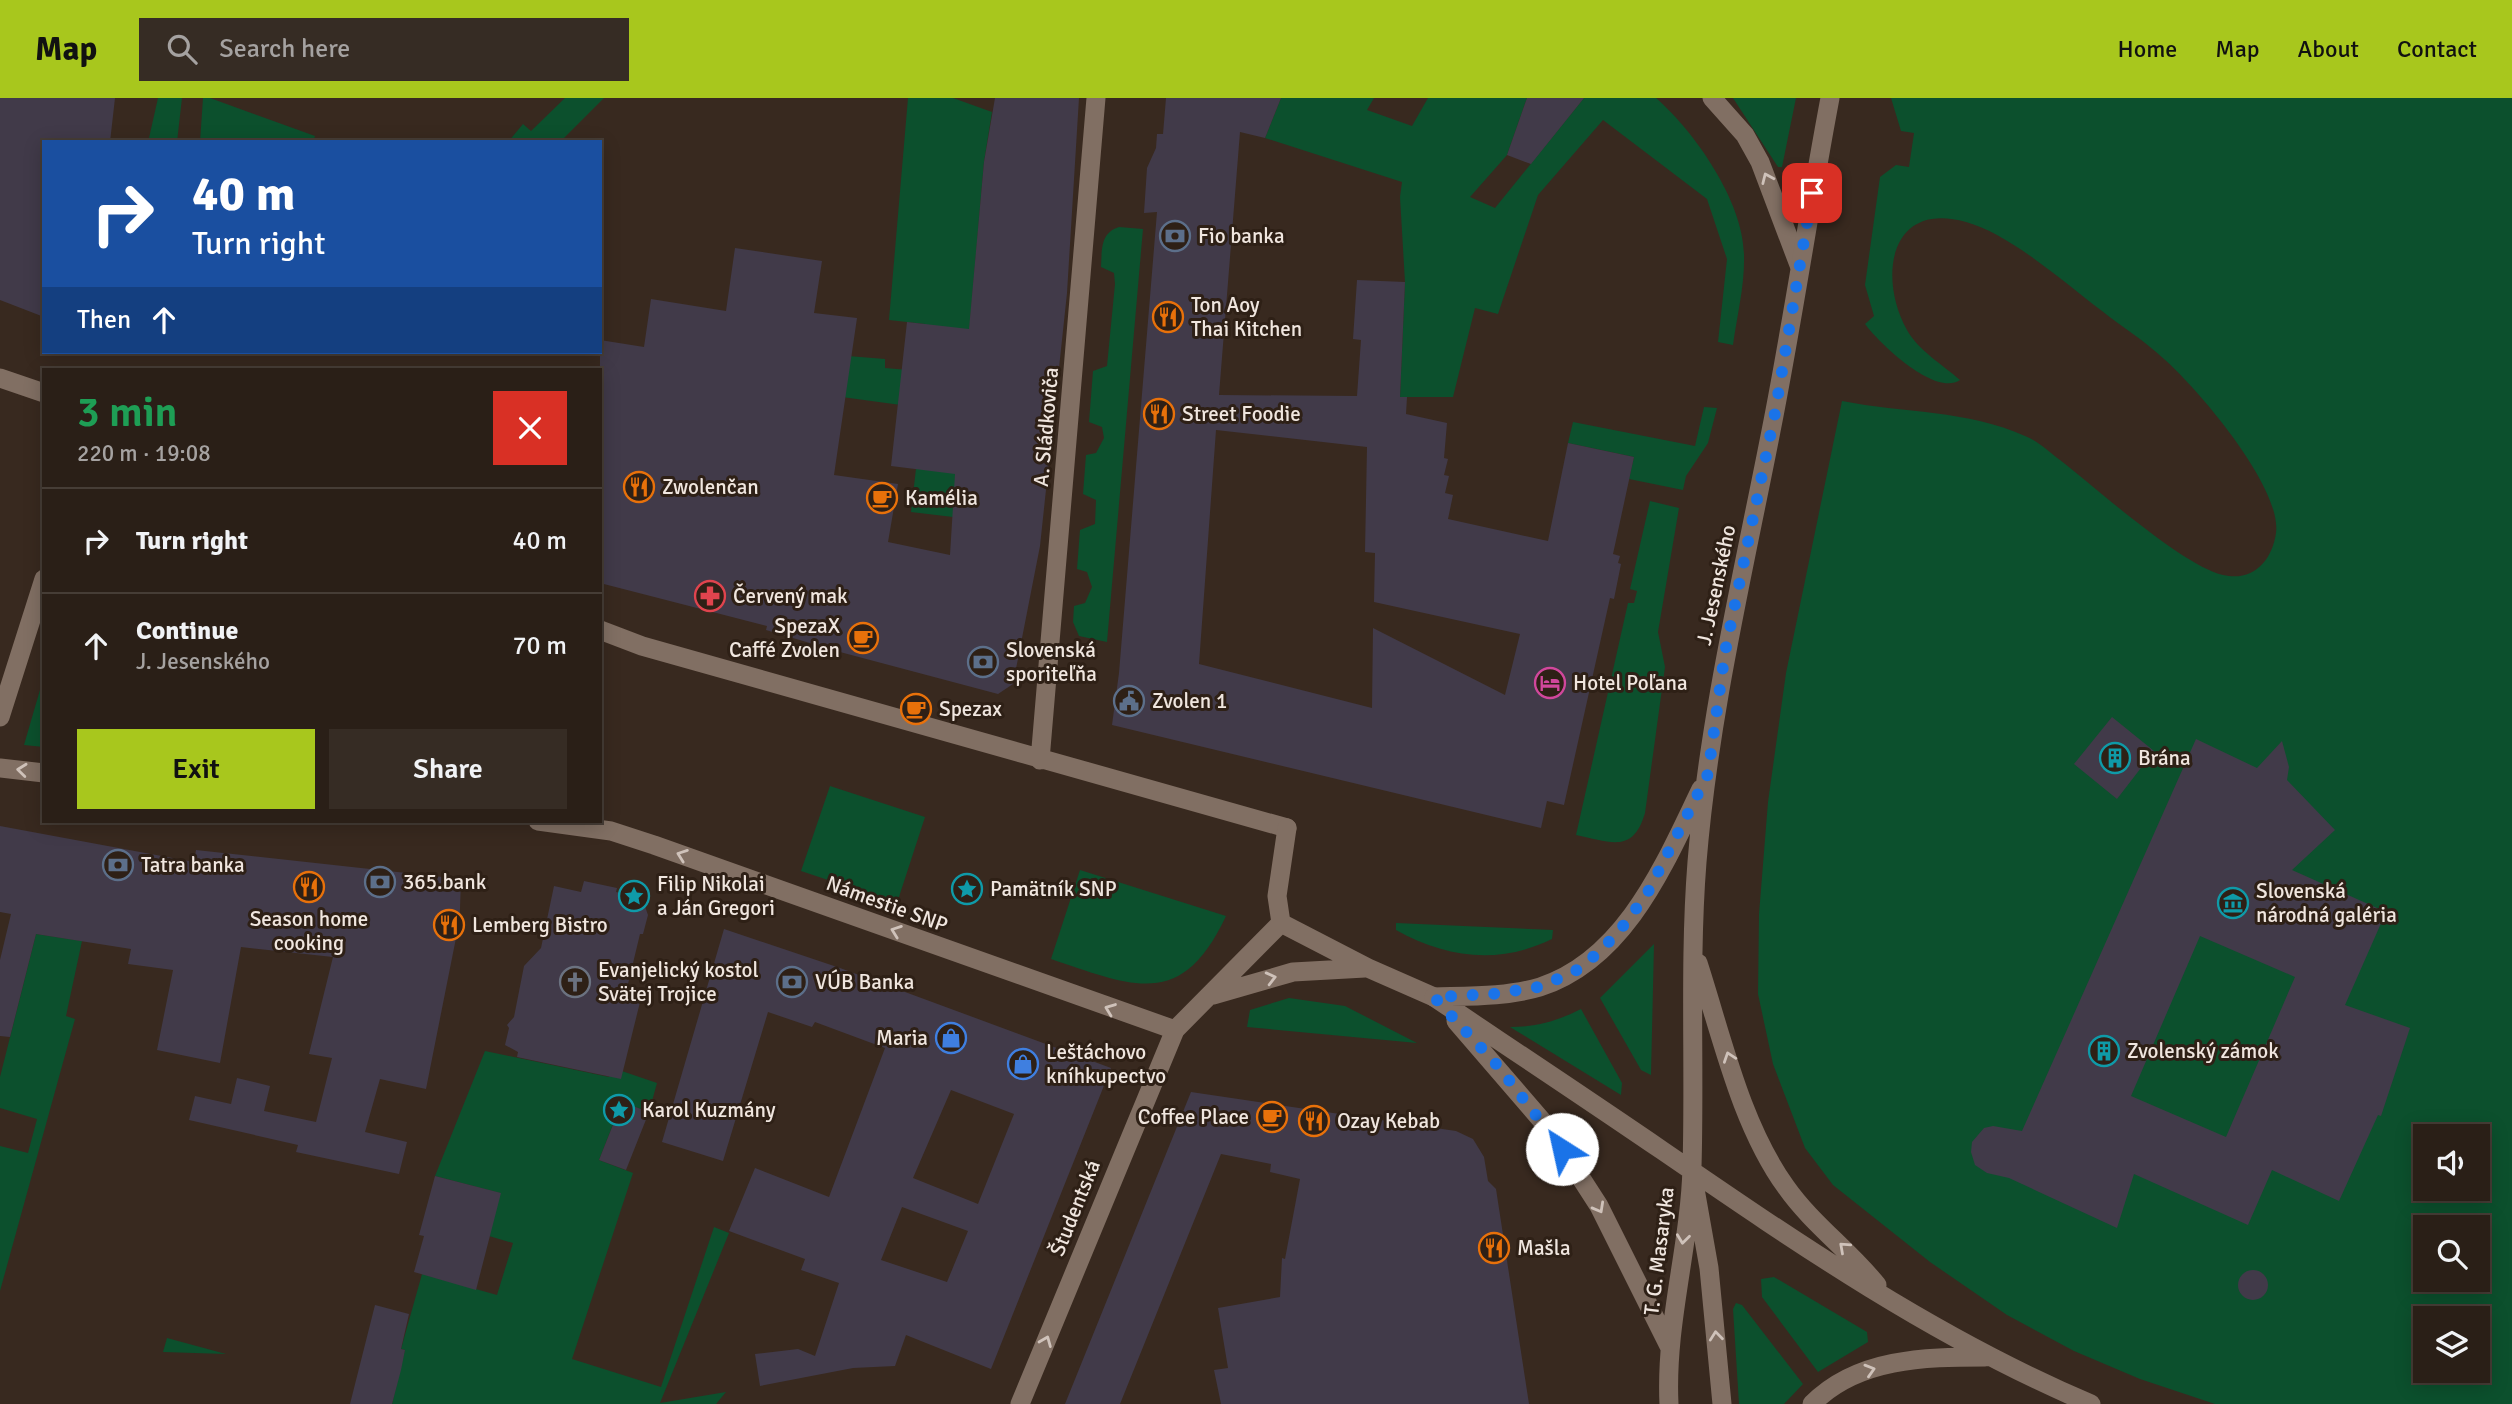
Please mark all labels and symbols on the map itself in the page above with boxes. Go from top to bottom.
pin [1782,163,1842,223]
one-way arrow [1761,173,1775,185]
bank icon: Fio banka [1158,219,1192,253]
place label: Fio banka [1198,223,1285,249]
place label: Ton Aoy Thai Kitchen [1191,292,1302,342]
restaurant icon: Ton Aoy Thai Kitchen [1151,300,1185,334]
street label: A. Sládkoviča [1028,366,1064,488]
restaurant icon: Street Foodie [1142,397,1176,431]
place label: Street Foodie [1182,401,1301,427]
restaurant icon: Zwolenčan [622,470,656,504]
place label: Zwolenčan [662,474,759,500]
cafe icon: Kamélia [865,481,899,515]
place label: Kamélia [905,485,978,511]
street label: J. Jesenského [1691,522,1741,648]
pharmacy icon: Červený mak [693,579,727,613]
place label: Červený mak [733,583,848,609]
place label: SpezaX Caffé Zvolen [729,613,840,663]
cafe icon: SpezaX Caffé Zvolen [846,621,880,655]
place label: Slovenská sporiteľňa [1006,637,1097,687]
bank icon: Slovenská sporiteľňa [966,645,1000,679]
hotel icon: Hotel Poľana [1533,666,1567,700]
place label: Hotel Poľana [1573,670,1688,696]
public building icon: Zvolen 1 [1112,684,1146,718]
place label: Zvolen 1 [1152,688,1227,714]
cafe icon: Spezax [899,692,933,726]
place label: Spezax [939,696,1002,722]
building icon: Brána [2098,741,2132,775]
place label: Brána [2138,745,2191,771]
one-way arrow [16,763,28,778]
bank icon: Tatra banka [101,848,135,882]
one-way arrow [676,849,688,863]
place label: Tatra banka [141,852,245,878]
bank icon: 365.bank [363,865,397,899]
place label: 365.bank [403,869,487,895]
restaurant icon: Season home cooking [292,870,326,904]
street label: Námestie SNP [823,870,951,938]
place label: Filip Nikolai a Ján Gregori [657,871,775,921]
place icon: Pamätník SNP [950,872,984,906]
place label: Pamätník SNP [990,876,1117,902]
place label: Slovenská národná galéria [2256,878,2397,928]
place icon: Filip Nikolai a Ján Gregori [617,879,651,913]
museum icon: Slovenská národná galéria [2216,886,2250,920]
place label: Season home cooking [250,906,368,956]
restaurant icon: Lemberg Bistro [432,908,466,942]
place label: Lemberg Bistro [472,912,608,938]
one-way arrow [891,925,903,939]
place label: Evanjelický kostol Svätej Trojice [598,957,759,1007]
church icon: Evanjelický kostol Svätej Trojice [558,965,592,999]
bank icon: VÚB Banka [775,965,809,999]
place label: VÚB Banka [815,969,914,995]
one-way arrow [1265,971,1277,986]
one-way arrow [1104,1003,1116,1017]
shop icon: Maria [934,1021,968,1055]
place label: Maria [876,1025,928,1051]
building icon: Zvolenský zámok [2087,1034,2121,1068]
place label: Zvolenský zámok [2127,1038,2279,1064]
place label: Leštáchovo kníhkupectvo [1046,1039,1166,1089]
shop icon: Leštáchovo kníhkupectvo [1006,1047,1040,1081]
one-way arrow [1723,1051,1737,1063]
place icon: Karol Kuzmány [602,1093,636,1127]
place label: Karol Kuzmány [642,1097,776,1123]
cafe icon: Coffee Place [1255,1100,1289,1134]
place label: Coffee Place [1138,1104,1249,1130]
restaurant icon: Ozay Kebab [1297,1104,1331,1138]
place label: Ozay Kebab [1337,1108,1440,1134]
position arrow [1525,1112,1599,1186]
street label: Študentská [1044,1156,1106,1260]
street label: T. G. Masaryka [1638,1185,1680,1317]
one-way arrow [1591,1201,1604,1213]
restaurant icon: Mašla [1477,1231,1511,1265]
one-way arrow [1676,1233,1691,1244]
place label: Mašla [1517,1235,1571,1261]
one-way arrow [1839,1243,1852,1255]
one-way arrow [1708,1330,1723,1342]
one-way arrow [1038,1335,1052,1348]
one-way arrow [1864,1363,1876,1378]

